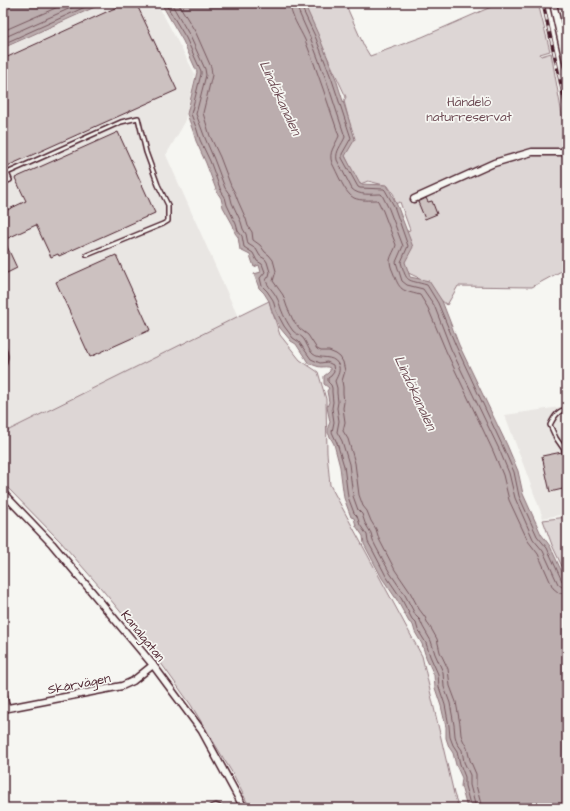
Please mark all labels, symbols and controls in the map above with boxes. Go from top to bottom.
water label: Lindökanalen [254,57,306,140]
park label: Händelö naturreservat [426,93,513,126]
water label: Lindökanalen [389,352,441,435]
street label: Kanalgatan [116,606,170,667]
street label: Skårvägen [46,669,113,700]

